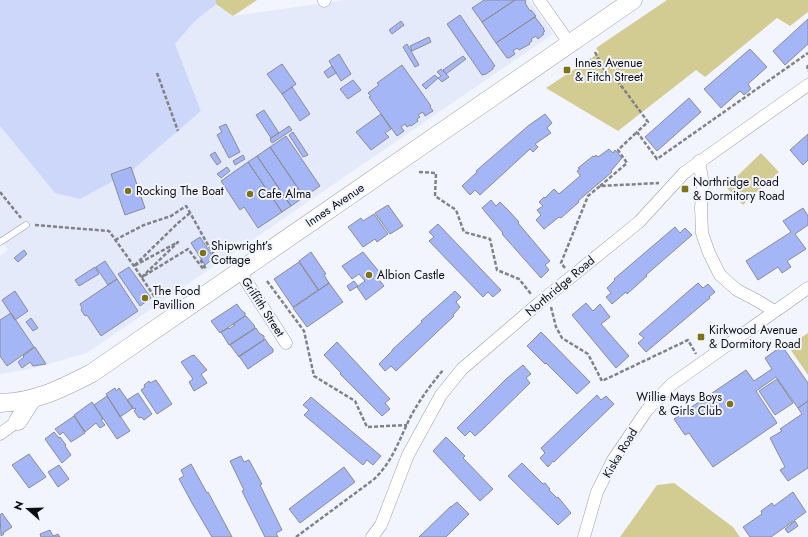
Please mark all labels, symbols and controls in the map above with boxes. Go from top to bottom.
place label: Innes Avenue & Fitch Street [575,54,643,86]
marker: Innes Avenue & Fitch Street [562,65,572,75]
place label: Northridge Road & Dormitory Road [693,173,785,205]
street label: Innes Avenue [302,179,368,231]
place label: Rocking The Boat [136,182,224,200]
marker: Northridge Road & Dormitory Road [680,184,690,194]
place label: Cafe Alma [258,185,311,203]
marker: Rocking The Boat [123,186,133,196]
marker: Cafe Alma [245,189,255,199]
place label: Shipwright’s Cottage [211,237,272,269]
marker: Shipwright’s Cottage [198,248,208,258]
street label: Northridge Road [521,252,599,320]
place label: Albion Castle [377,266,445,284]
marker: Albion Castle [364,270,374,280]
street label: Griffith Street [237,274,289,340]
place label: The Food Pavillion [153,282,200,314]
marker: The Food Pavillion [140,293,150,303]
place label: Kirkwood Avenue & Dormitory Road [709,321,801,353]
marker: Kirkwood Avenue & Dormitory Road [696,332,706,342]
place label: Willie Mays Boys & Girls Club [636,388,722,420]
marker: Willie Mays Boys & Girls Club [725,399,735,409]
street label: Kiska Road [598,425,642,481]
north arrow [8,489,48,529]
text: N [10,499,28,512]

